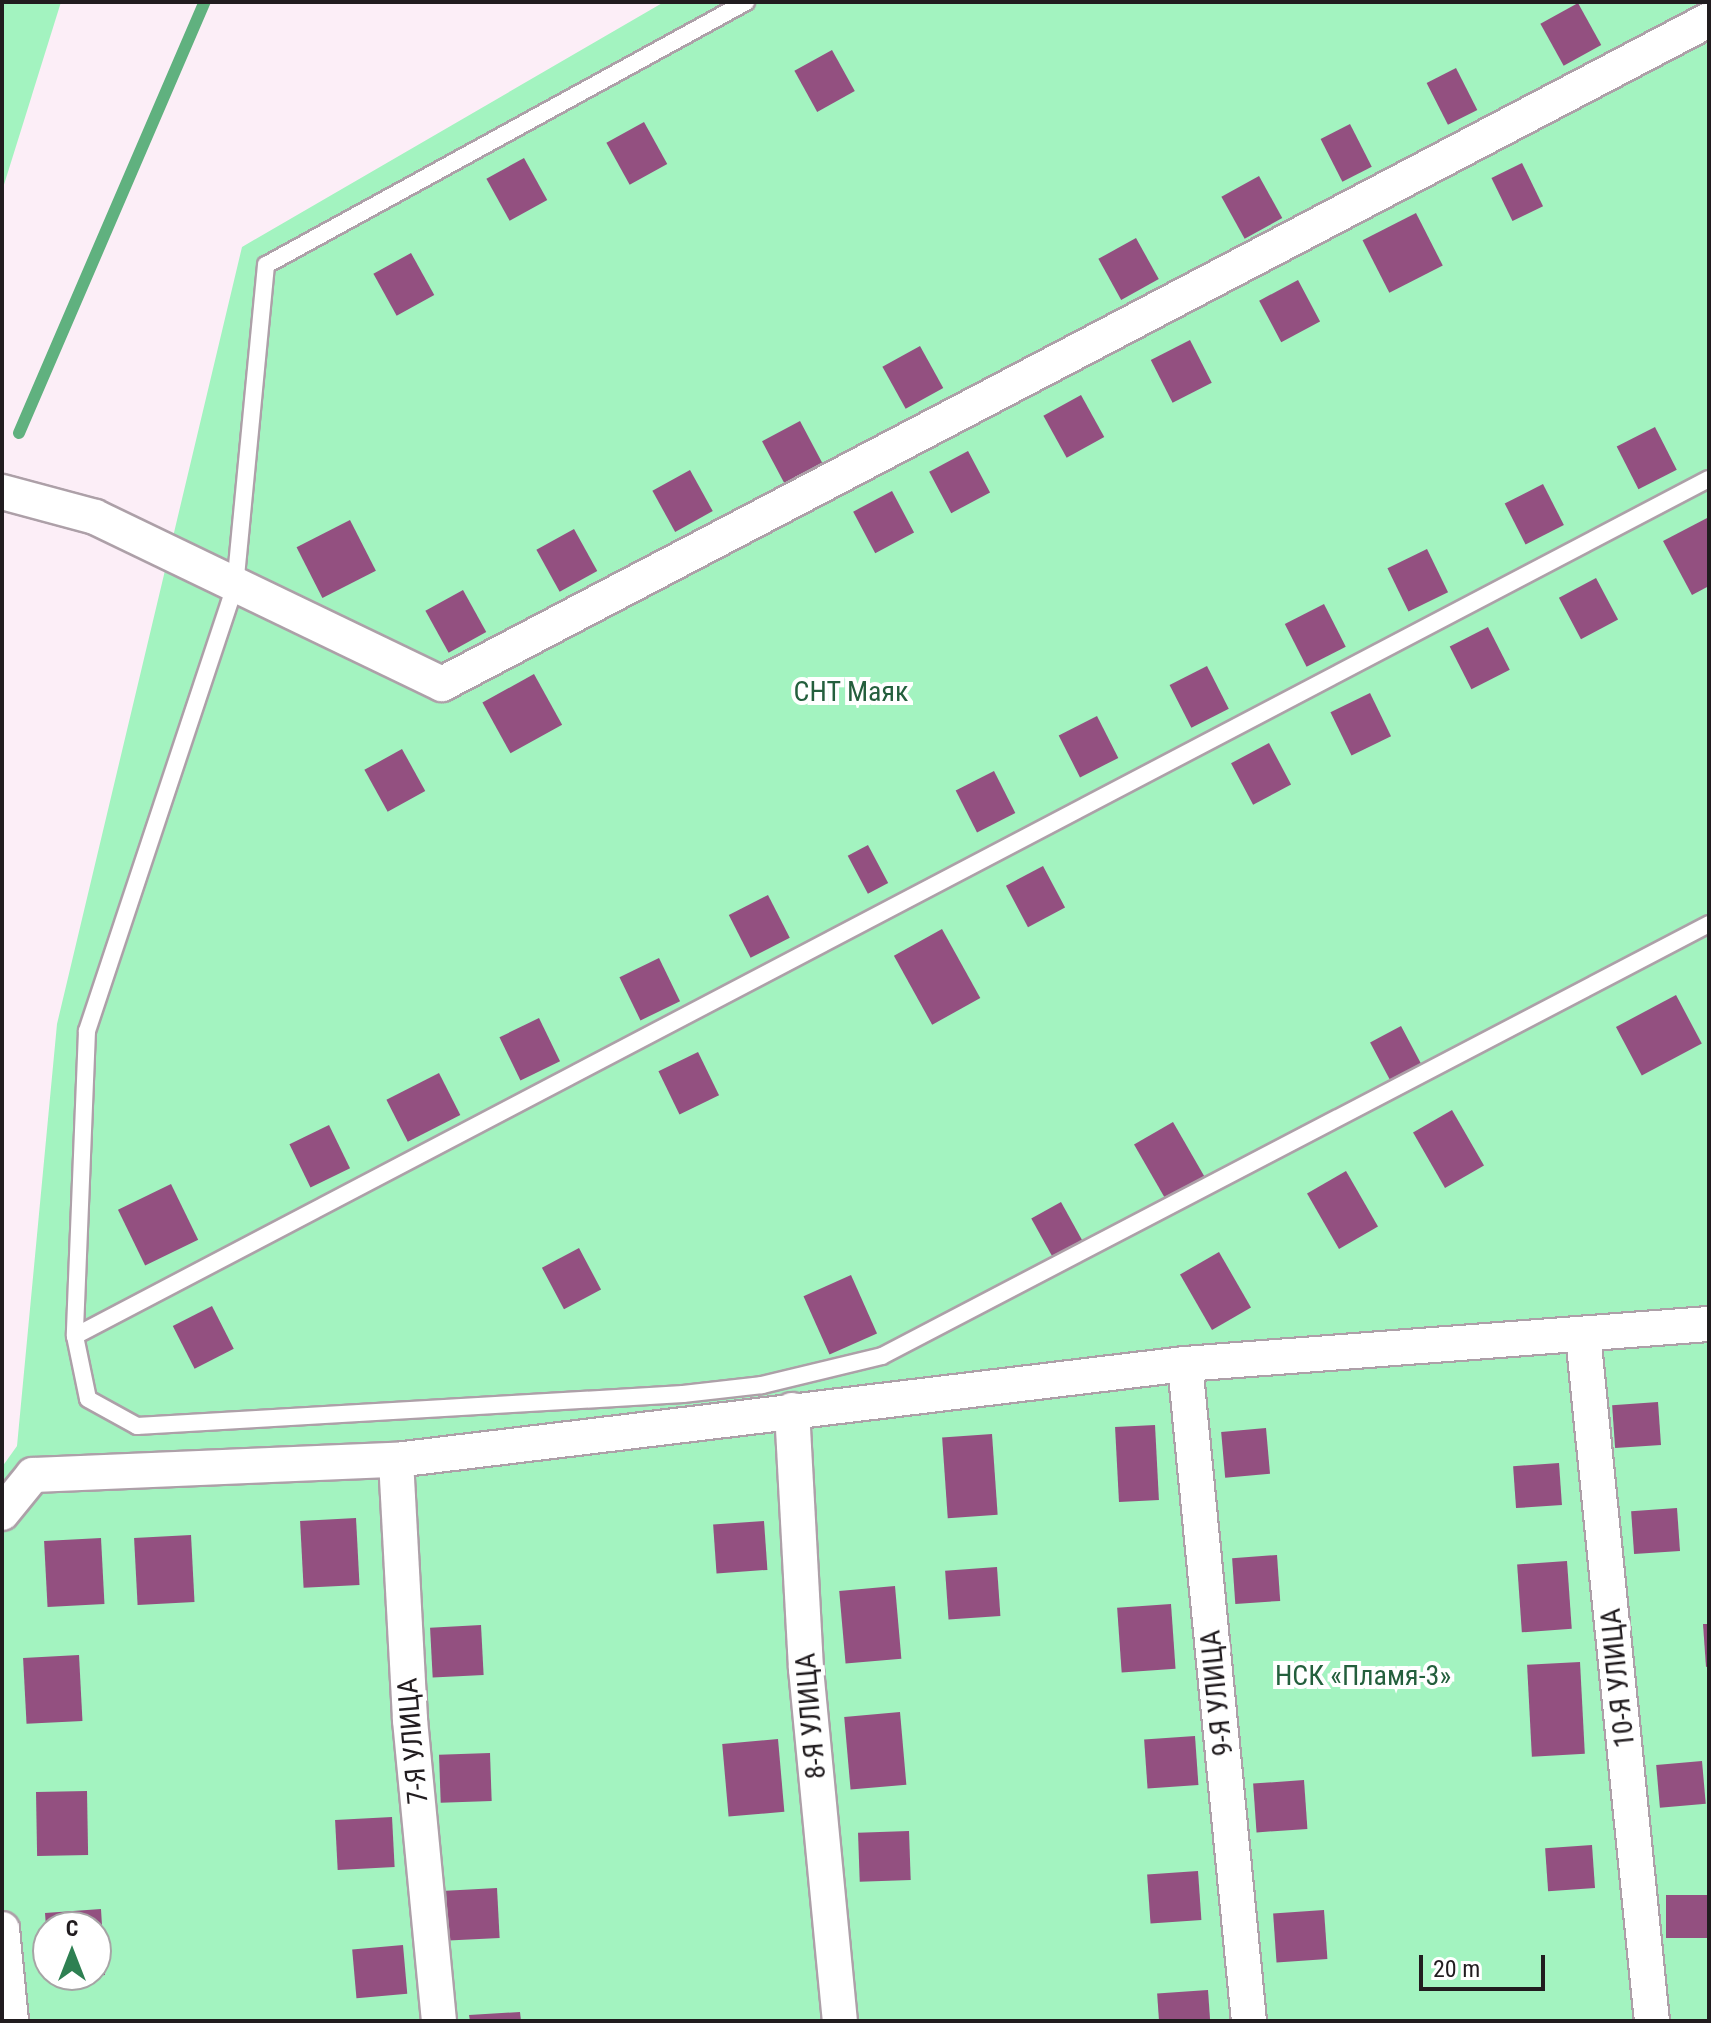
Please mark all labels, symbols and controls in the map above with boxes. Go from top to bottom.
park label: СНТ Маяк [793,675,909,709]
street label: 10-Я УЛИЦА [1594,1606,1642,1750]
street label: 9-Я УЛИЦА [1194,1628,1240,1758]
street label: 8-Я УЛИЦА [789,1652,833,1780]
park label: НСК «Пламя-3» [1275,1659,1451,1693]
street label: 7-Я УЛИЦА [391,1677,435,1805]
north arrow [32,1911,112,1991]
text: С [66,1916,78,1941]
scale bar [1423,1939,1549,1989]
text: 20 m [1433,1955,1480,1983]

